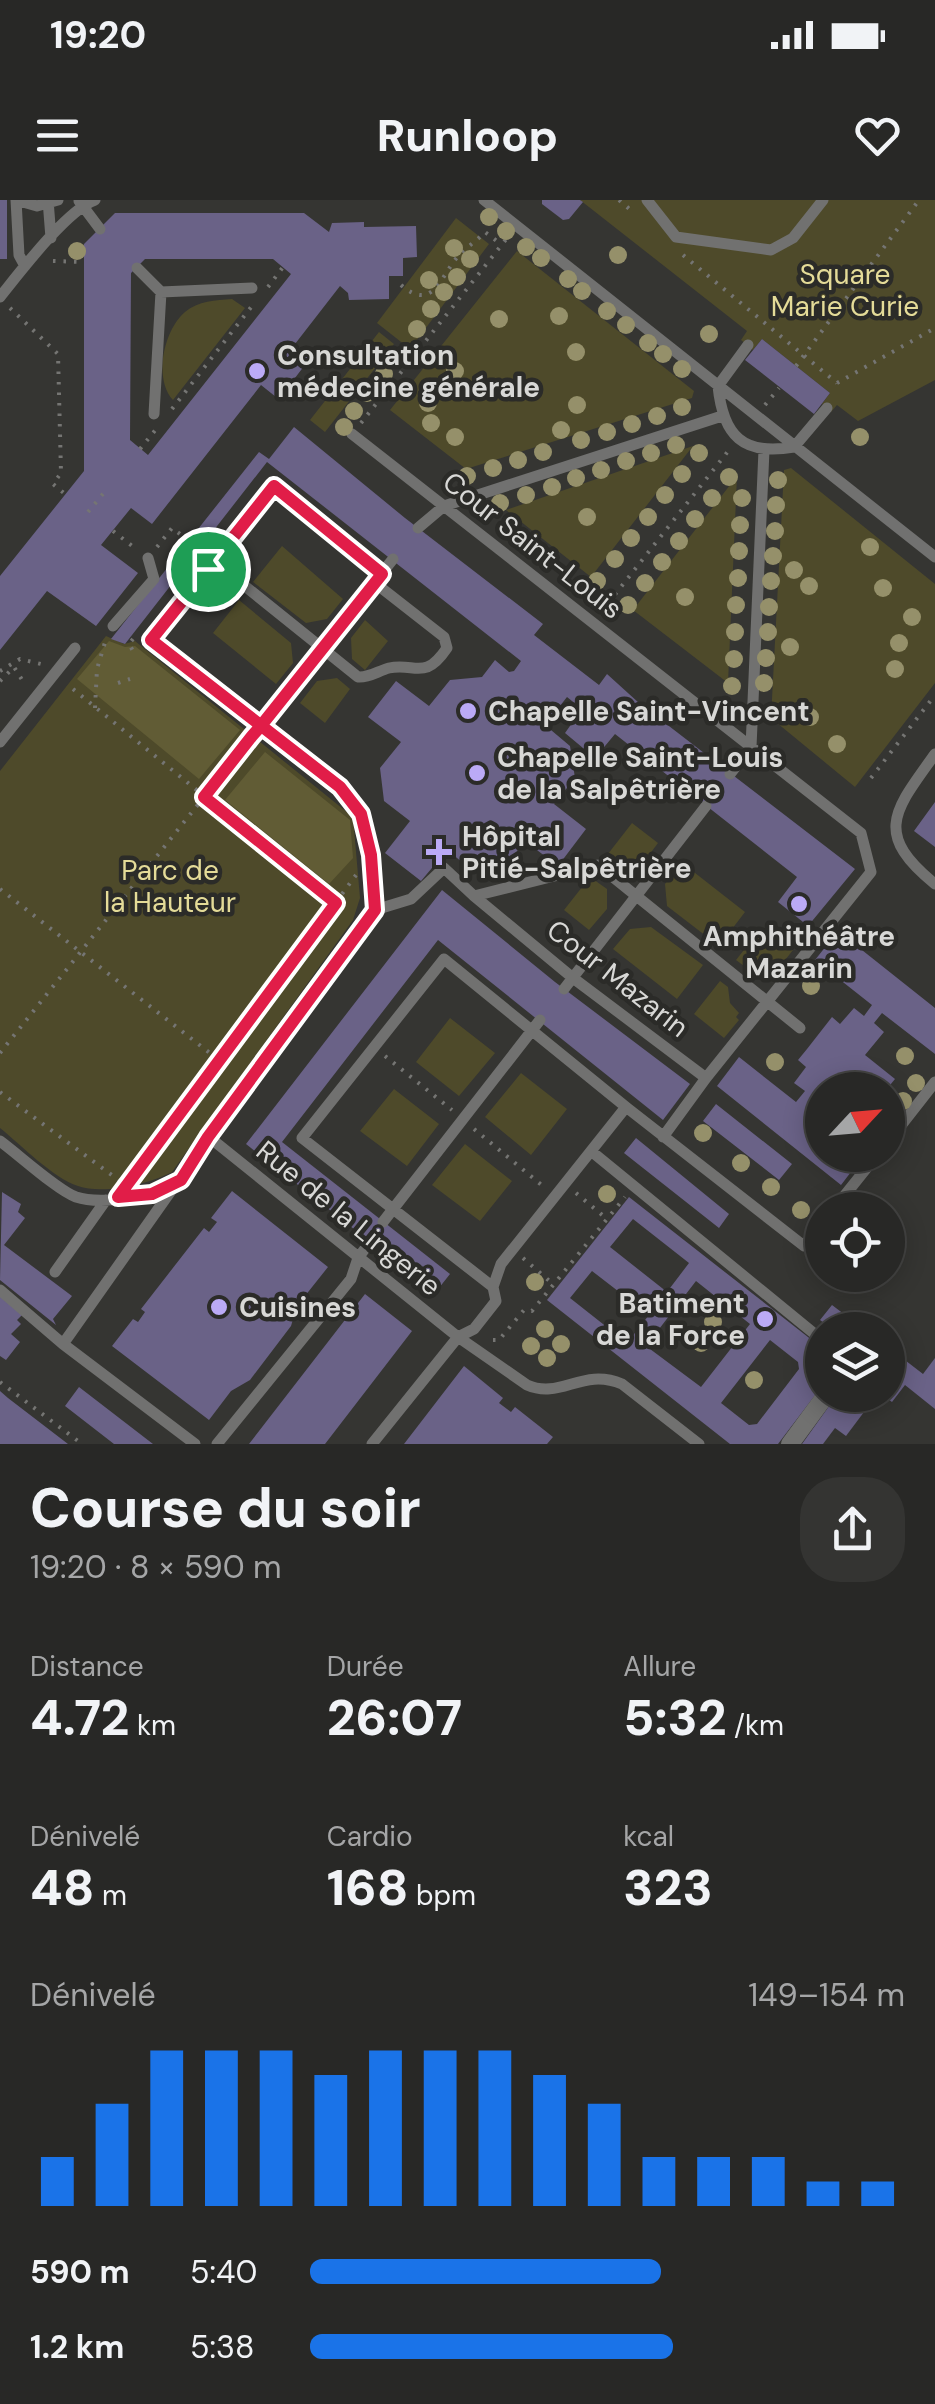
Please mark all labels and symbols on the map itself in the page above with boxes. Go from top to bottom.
park label: Square Marie Curie [771,256,919,325]
place label: Consultation médecine générale [277,337,540,406]
marker: Consultation médecine générale [246,360,268,382]
street label: Cour Saint-Louis [435,464,630,627]
pin [166,527,251,612]
place label: Chapelle Saint-Vincent [488,693,810,730]
marker: Chapelle Saint-Vincent [457,700,479,722]
place label: Chapelle Saint-Louis de la Salpêtrière [497,739,783,808]
marker: Chapelle Saint-Louis de la Salpêtrière [466,762,488,784]
place label: Hôpital Pitié-Salpêtrière [462,818,692,887]
marker: Hôpital Pitié-Salpêtrière [426,839,452,865]
park label: Parc de la Hauteur [104,852,236,921]
marker: Amphithéâtre Mazarin [788,893,810,915]
street label: Cour Mazarin [539,911,696,1045]
place label: Amphithéâtre Mazarin [703,918,895,987]
north arrow [805,1072,905,1172]
street label: Rue de la Lingerie [249,1132,449,1304]
place label: Batiment de la Force [596,1285,745,1354]
place label: Cuisines [239,1289,356,1326]
marker: Cuisines [208,1296,230,1318]
marker: Batiment de la Force [754,1308,776,1330]

